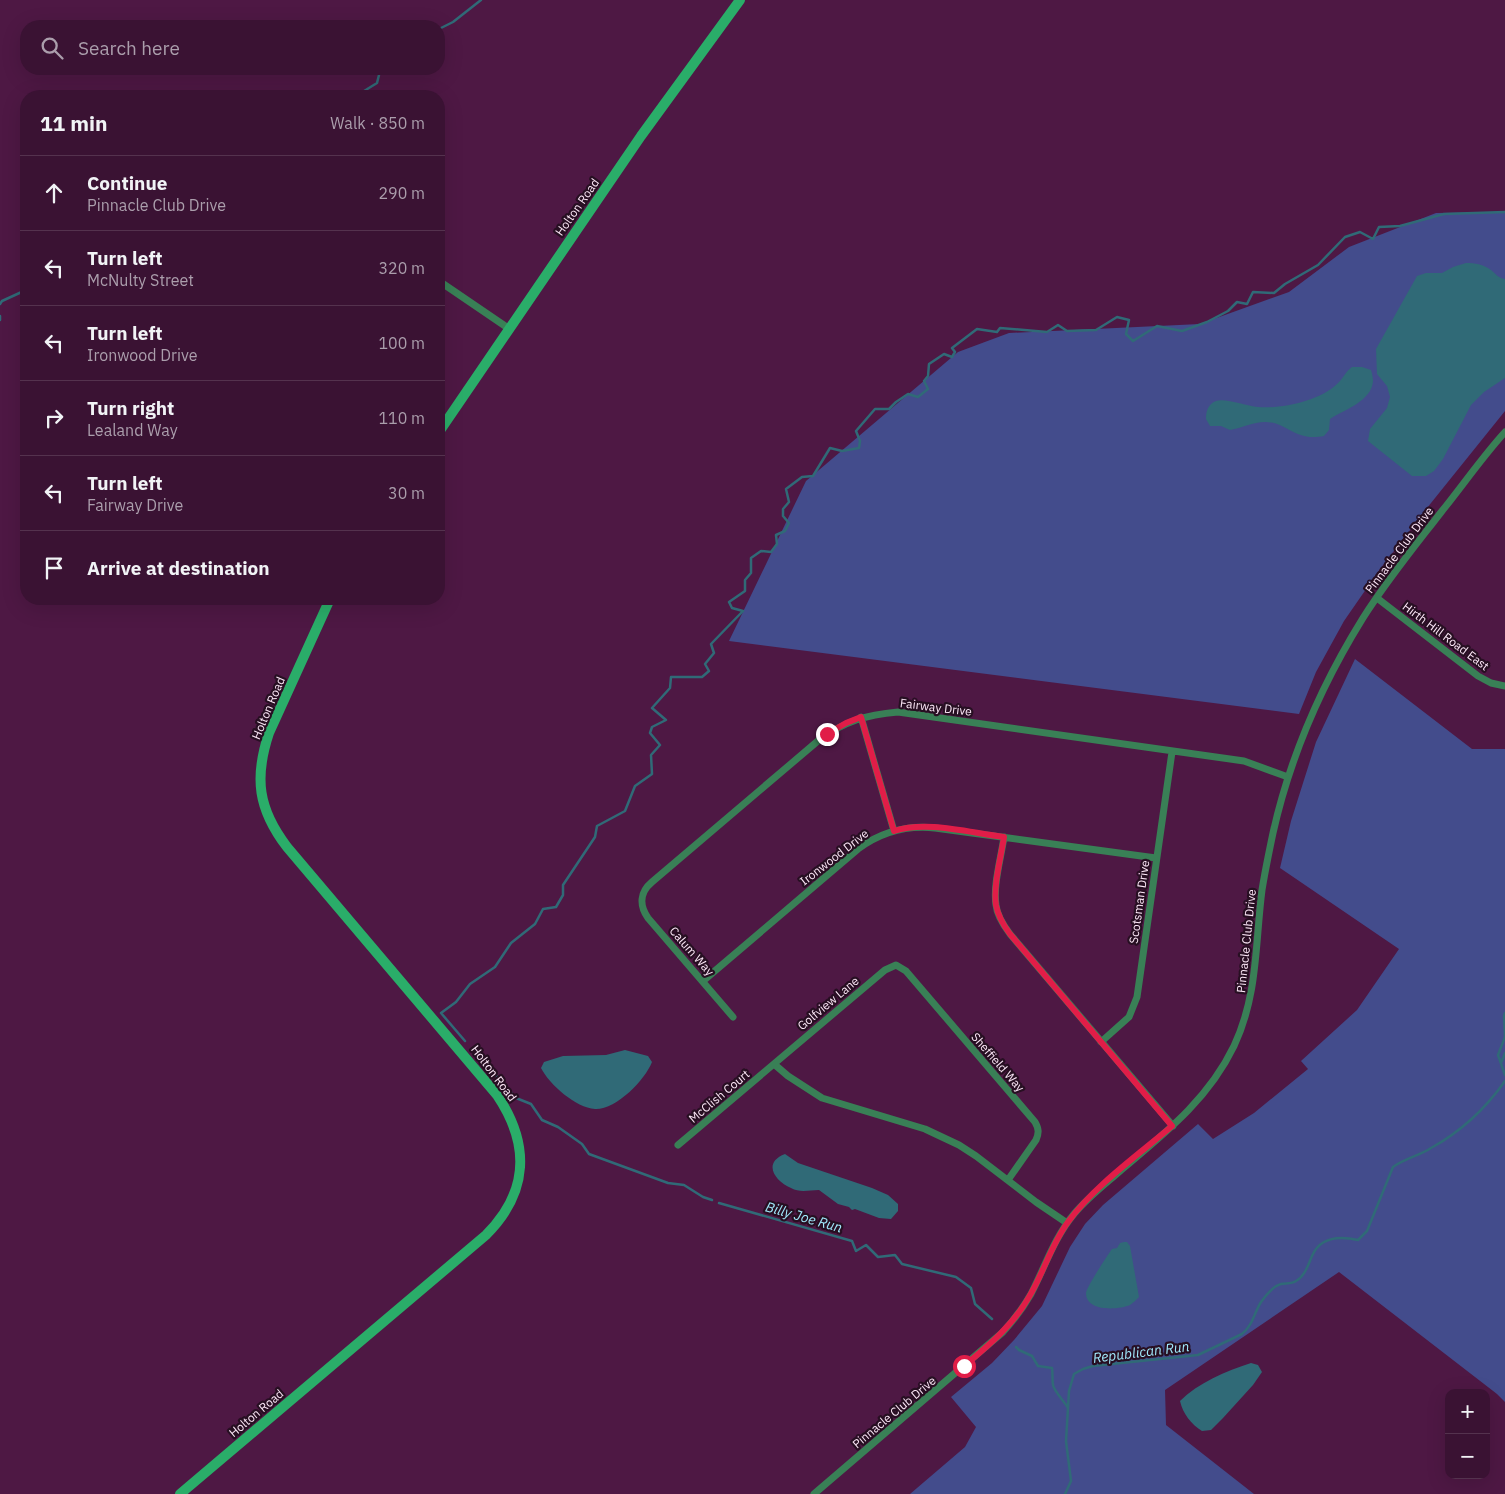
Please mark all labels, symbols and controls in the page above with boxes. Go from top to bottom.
search box [20,20,445,75]
icon: search [38,34,66,62]
text: Search here [78,36,180,60]
text: 11 min [40,109,107,137]
text: Walk · 850 m [330,113,425,133]
text: Continue [87,171,167,195]
street label: Holton Road [552,175,602,239]
icon: ahead [40,179,68,207]
text: 290 m [378,183,425,203]
text: Pinnacle Club Drive [87,195,226,215]
text: Turn left [87,246,163,270]
icon: left [40,254,68,282]
text: 320 m [378,258,425,278]
text: McNulty Street [87,270,194,290]
text: Turn left [87,321,163,345]
icon: left [40,329,68,357]
text: 100 m [378,333,425,353]
text: Ironwood Drive [87,345,197,365]
text: Turn right [87,396,174,420]
icon: right [40,404,68,432]
text: 110 m [378,408,425,428]
text: Lealand Way [87,420,178,440]
text: Turn left [87,471,163,495]
icon: left [40,479,68,507]
text: 30 m [388,483,425,503]
text: Fairway Drive [87,495,183,515]
street label: Pinnacle Club Drive [1362,504,1437,596]
icon: arrive [40,554,68,582]
text: Arrive at destination [87,556,270,580]
street label: Hirth Hill Road East [1400,599,1492,673]
street label: Holton Road [248,674,288,742]
street label: Fairway Drive [899,695,973,719]
route end [816,723,839,746]
street label: Ironwood Drive [797,825,872,888]
street label: Scotsman Drive [1126,859,1152,945]
street label: Pinnacle Club Drive [1233,888,1259,994]
street label: Calum Way [667,923,717,979]
street label: Golfview Lane [794,973,862,1033]
street label: Sheffield Way [968,1029,1028,1095]
street label: Holton Road [468,1042,520,1104]
street label: McClish Court [686,1066,752,1126]
water label: Billy Joe Run [763,1197,845,1237]
water label: Republican Run [1092,1337,1190,1367]
route start [953,1355,976,1378]
street label: Pinnacle Club Drive [849,1373,939,1451]
street label: Holton Road [226,1386,286,1440]
map controls [1445,1389,1490,1479]
button: + [1445,1389,1490,1434]
button: − [1445,1434,1490,1479]

